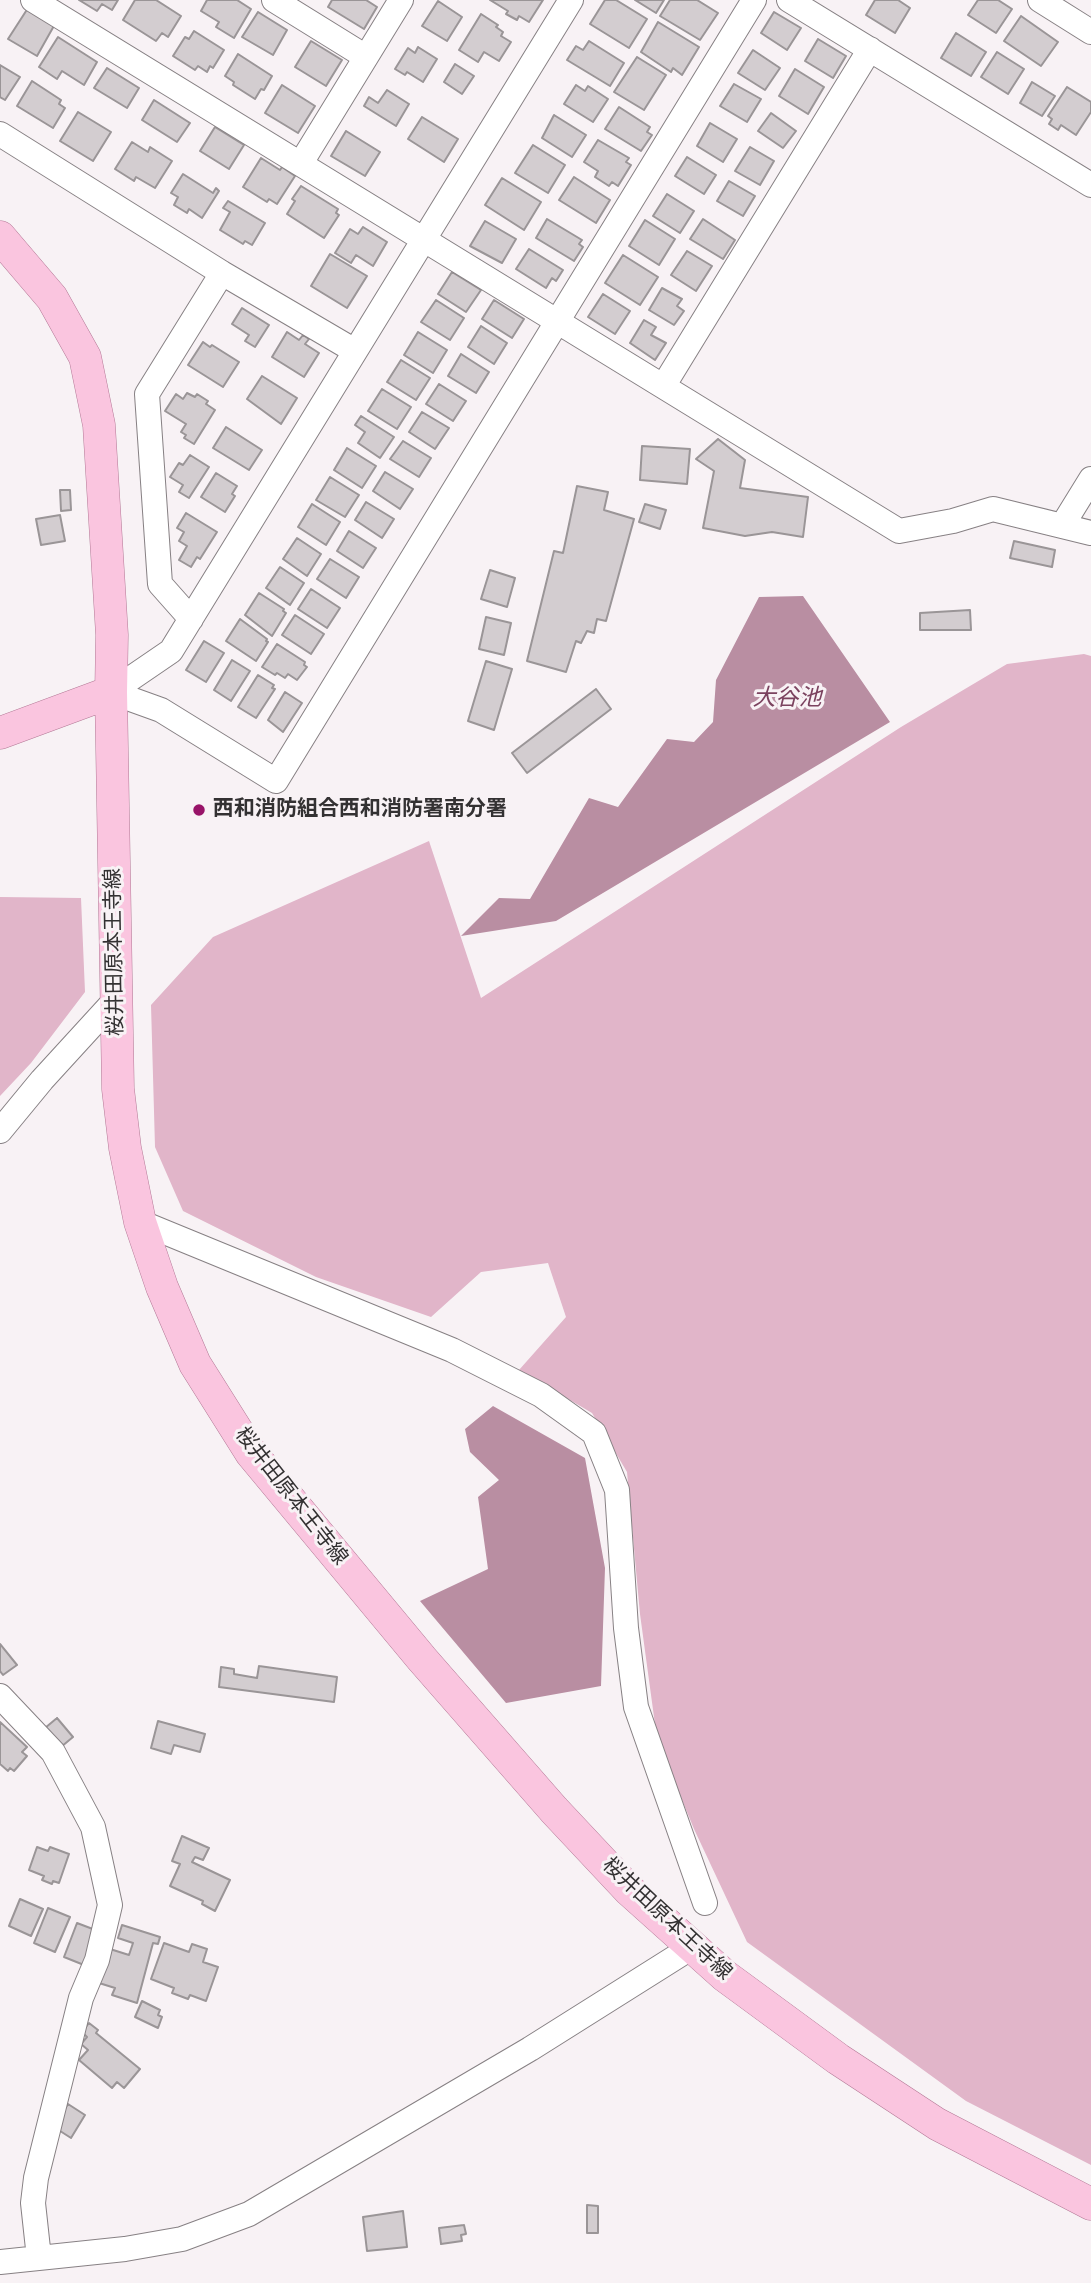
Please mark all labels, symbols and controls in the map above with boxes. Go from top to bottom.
water label: 大谷池 [753,686,821,714]
place label: 西和消防組合西和消防署南分署 [213,797,507,823]
marker: 西和消防組合西和消防署南分署 [191,802,207,818]
street label: 桜井田原本王寺線 [102,868,130,1036]
street label: 桜井田原本王寺線 [228,1423,352,1571]
street label: 桜井田原本王寺線 [596,1853,736,1987]

